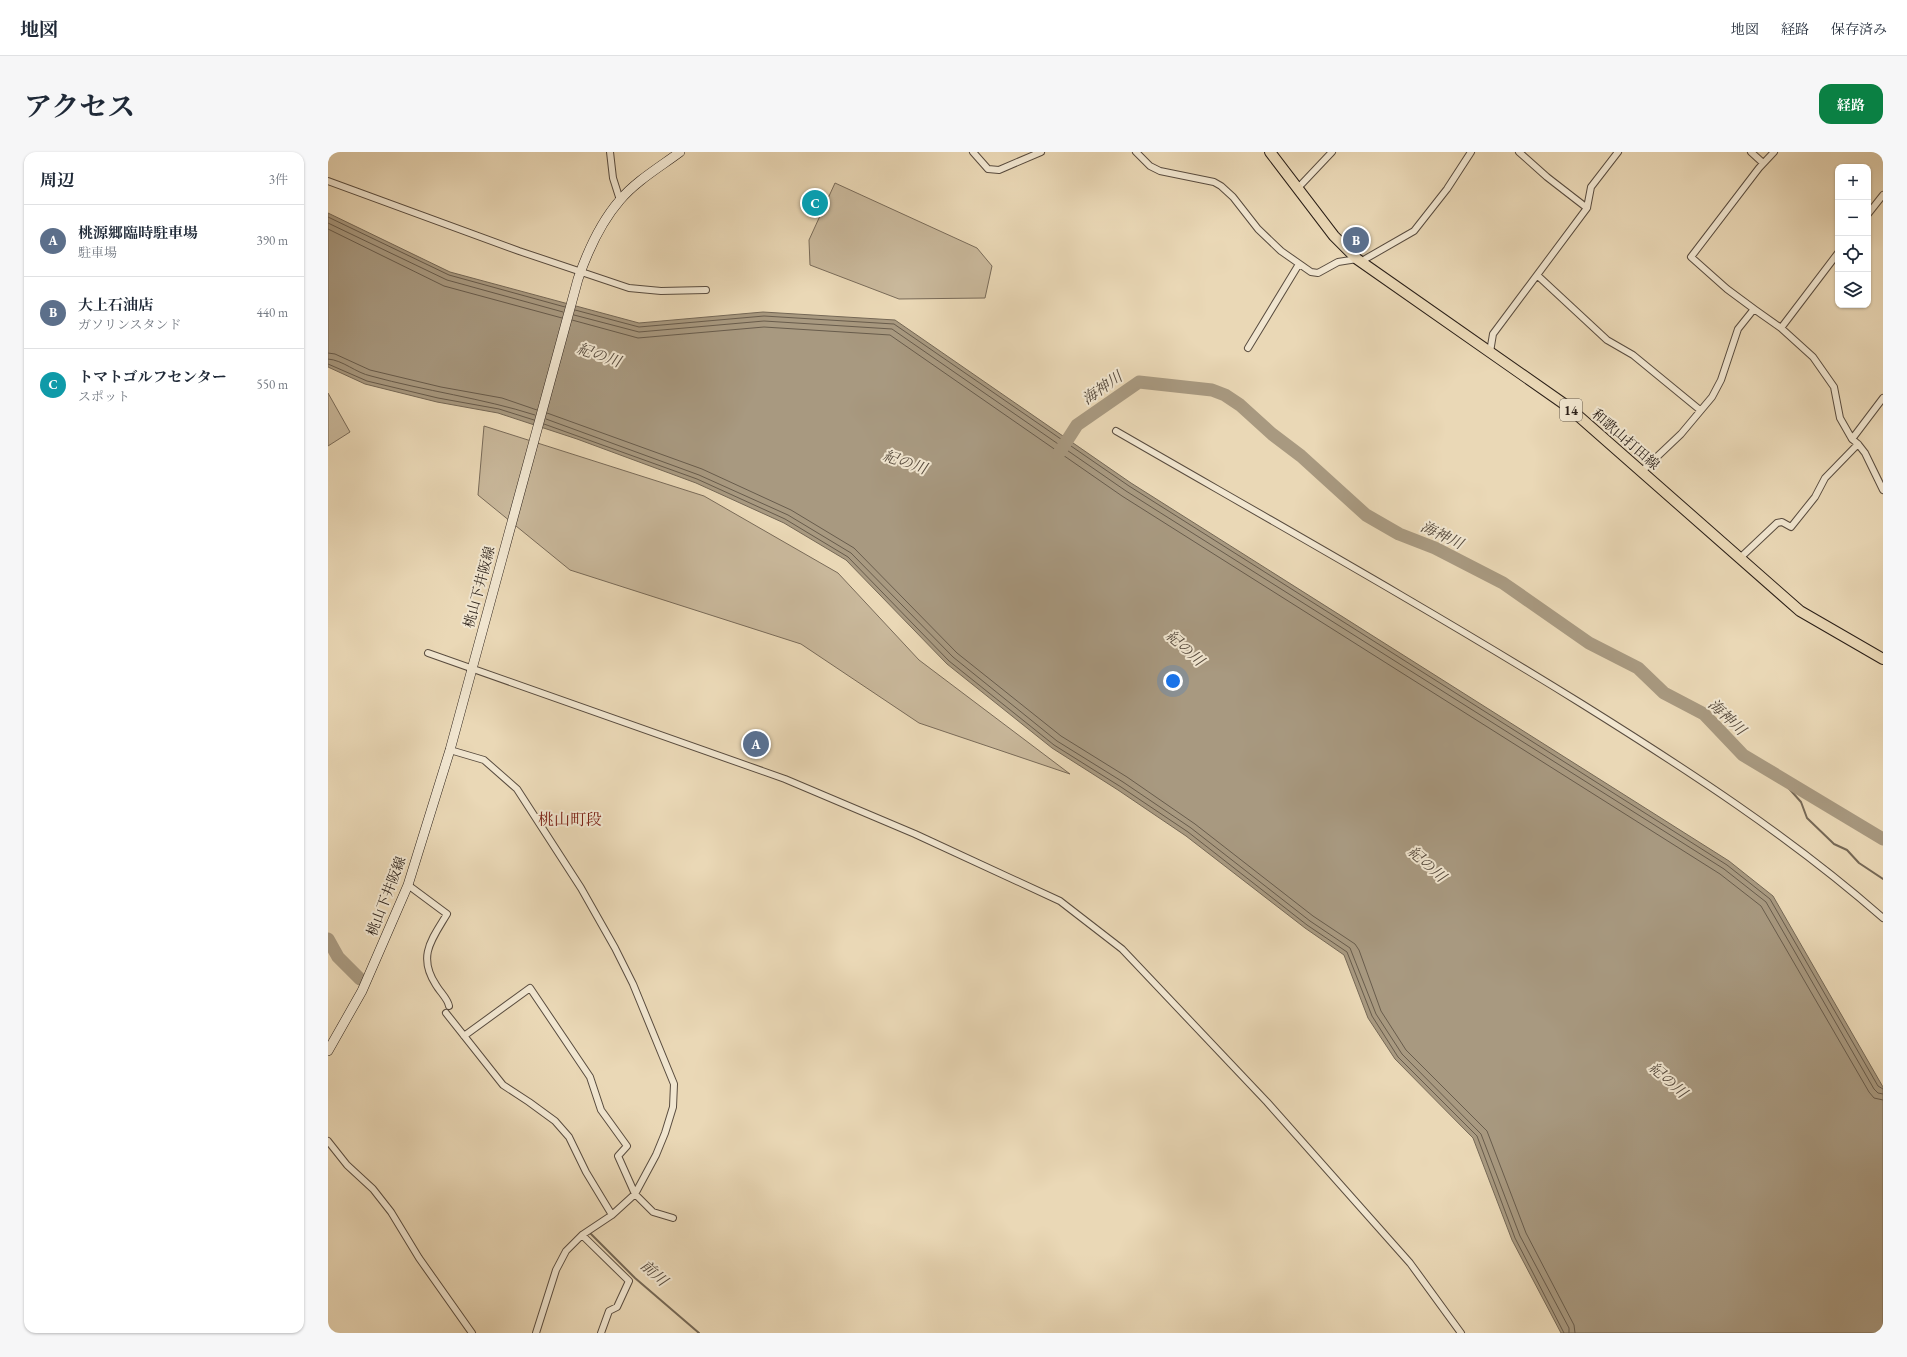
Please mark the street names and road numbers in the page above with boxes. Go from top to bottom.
road number: 14 [1560,399,1582,421]
street label: 和歌山打田線 [1588,405,1664,473]
street label: 桃山下井阪線 [459,544,499,630]
street label: 桃山下井阪線 [363,854,409,938]

